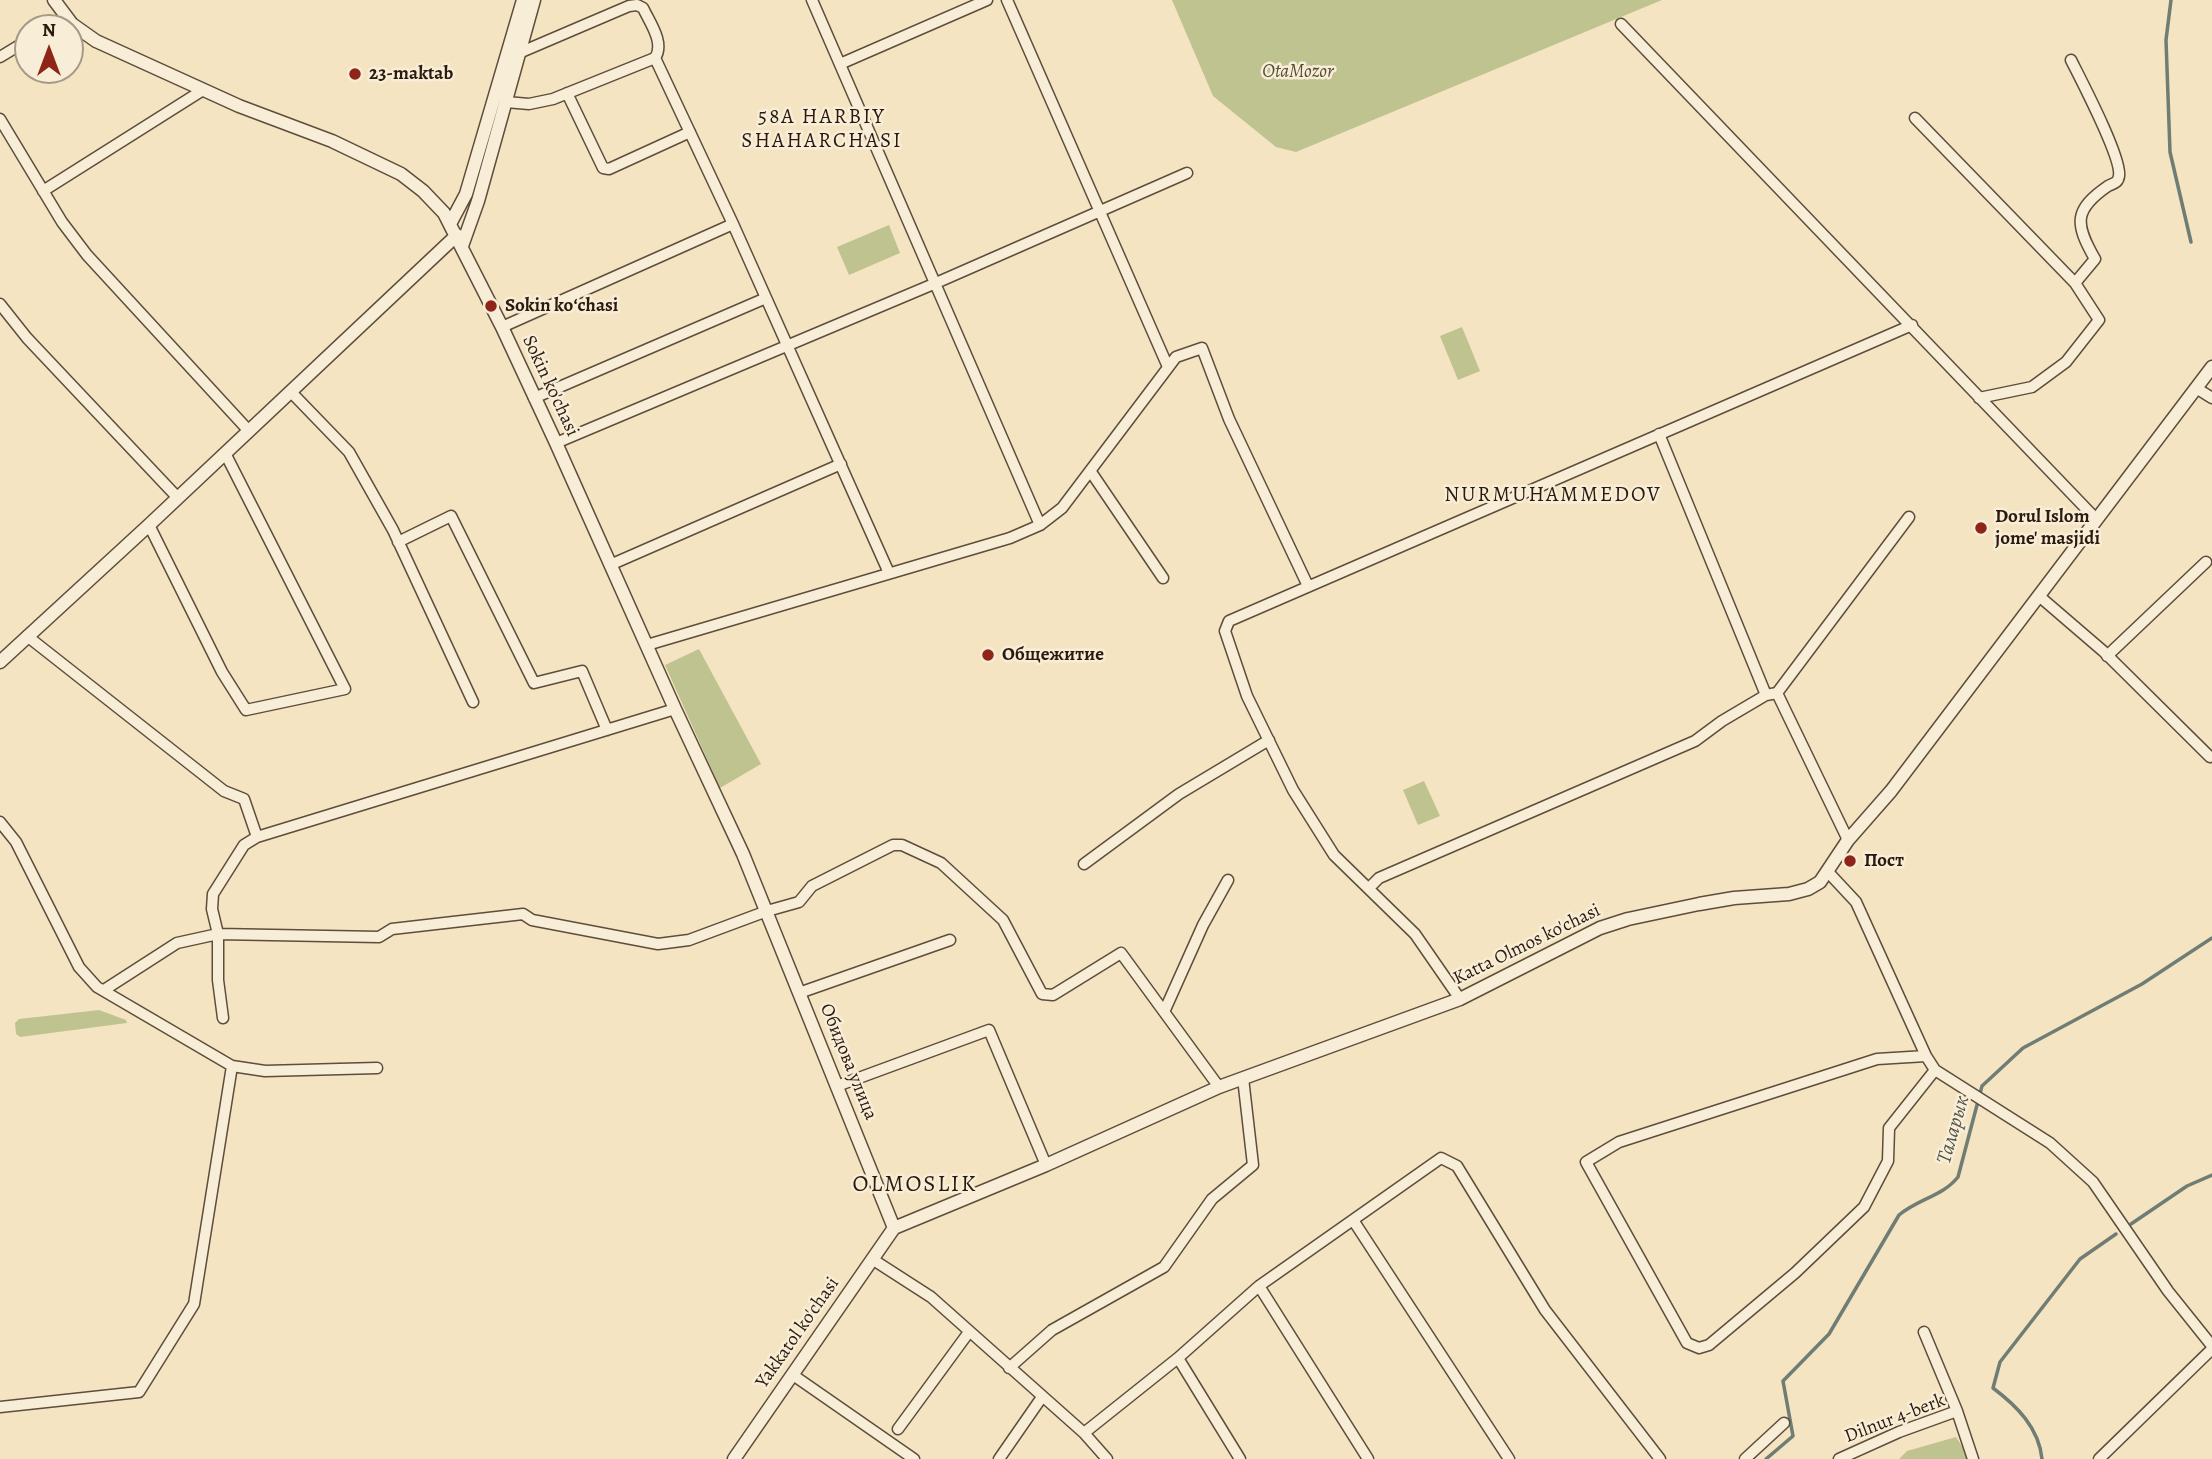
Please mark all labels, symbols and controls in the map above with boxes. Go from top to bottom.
north arrow [14,14,84,84]
text: N [42,17,56,43]
park label: OtaMozor [1262,61,1334,83]
place label: 23-maktab [369,63,453,85]
marker: 23-maktab [347,66,363,82]
district label: 58A HARBIY SHAHARCHASI [743,105,901,155]
place label: Sokin koʻchasi [505,295,618,317]
marker: Sokin koʻchasi [483,298,499,314]
street label: Sokin ko'chasi [517,332,583,440]
district label: NURMUHAMMEDOV [1446,483,1660,509]
place label: Dorul Islom jome' masjidi [1995,506,2100,550]
marker: Dorul Islom jome' masjidi [1973,520,1989,536]
place label: Общежитие [1002,644,1104,666]
marker: Общежитие [980,647,996,663]
place label: Пост [1864,850,1904,872]
marker: Пост [1842,853,1858,869]
street label: Katta Olmos ko'chasi [1450,899,1604,991]
street label: Обидова улица [814,1001,882,1123]
water label: Таларык [1932,1093,1976,1167]
district label: OLMOSLIK [854,1171,976,1199]
street label: Yakkatol ko'chasi [751,1273,845,1393]
street label: Dilnur 4-berk [1842,1389,1948,1449]

